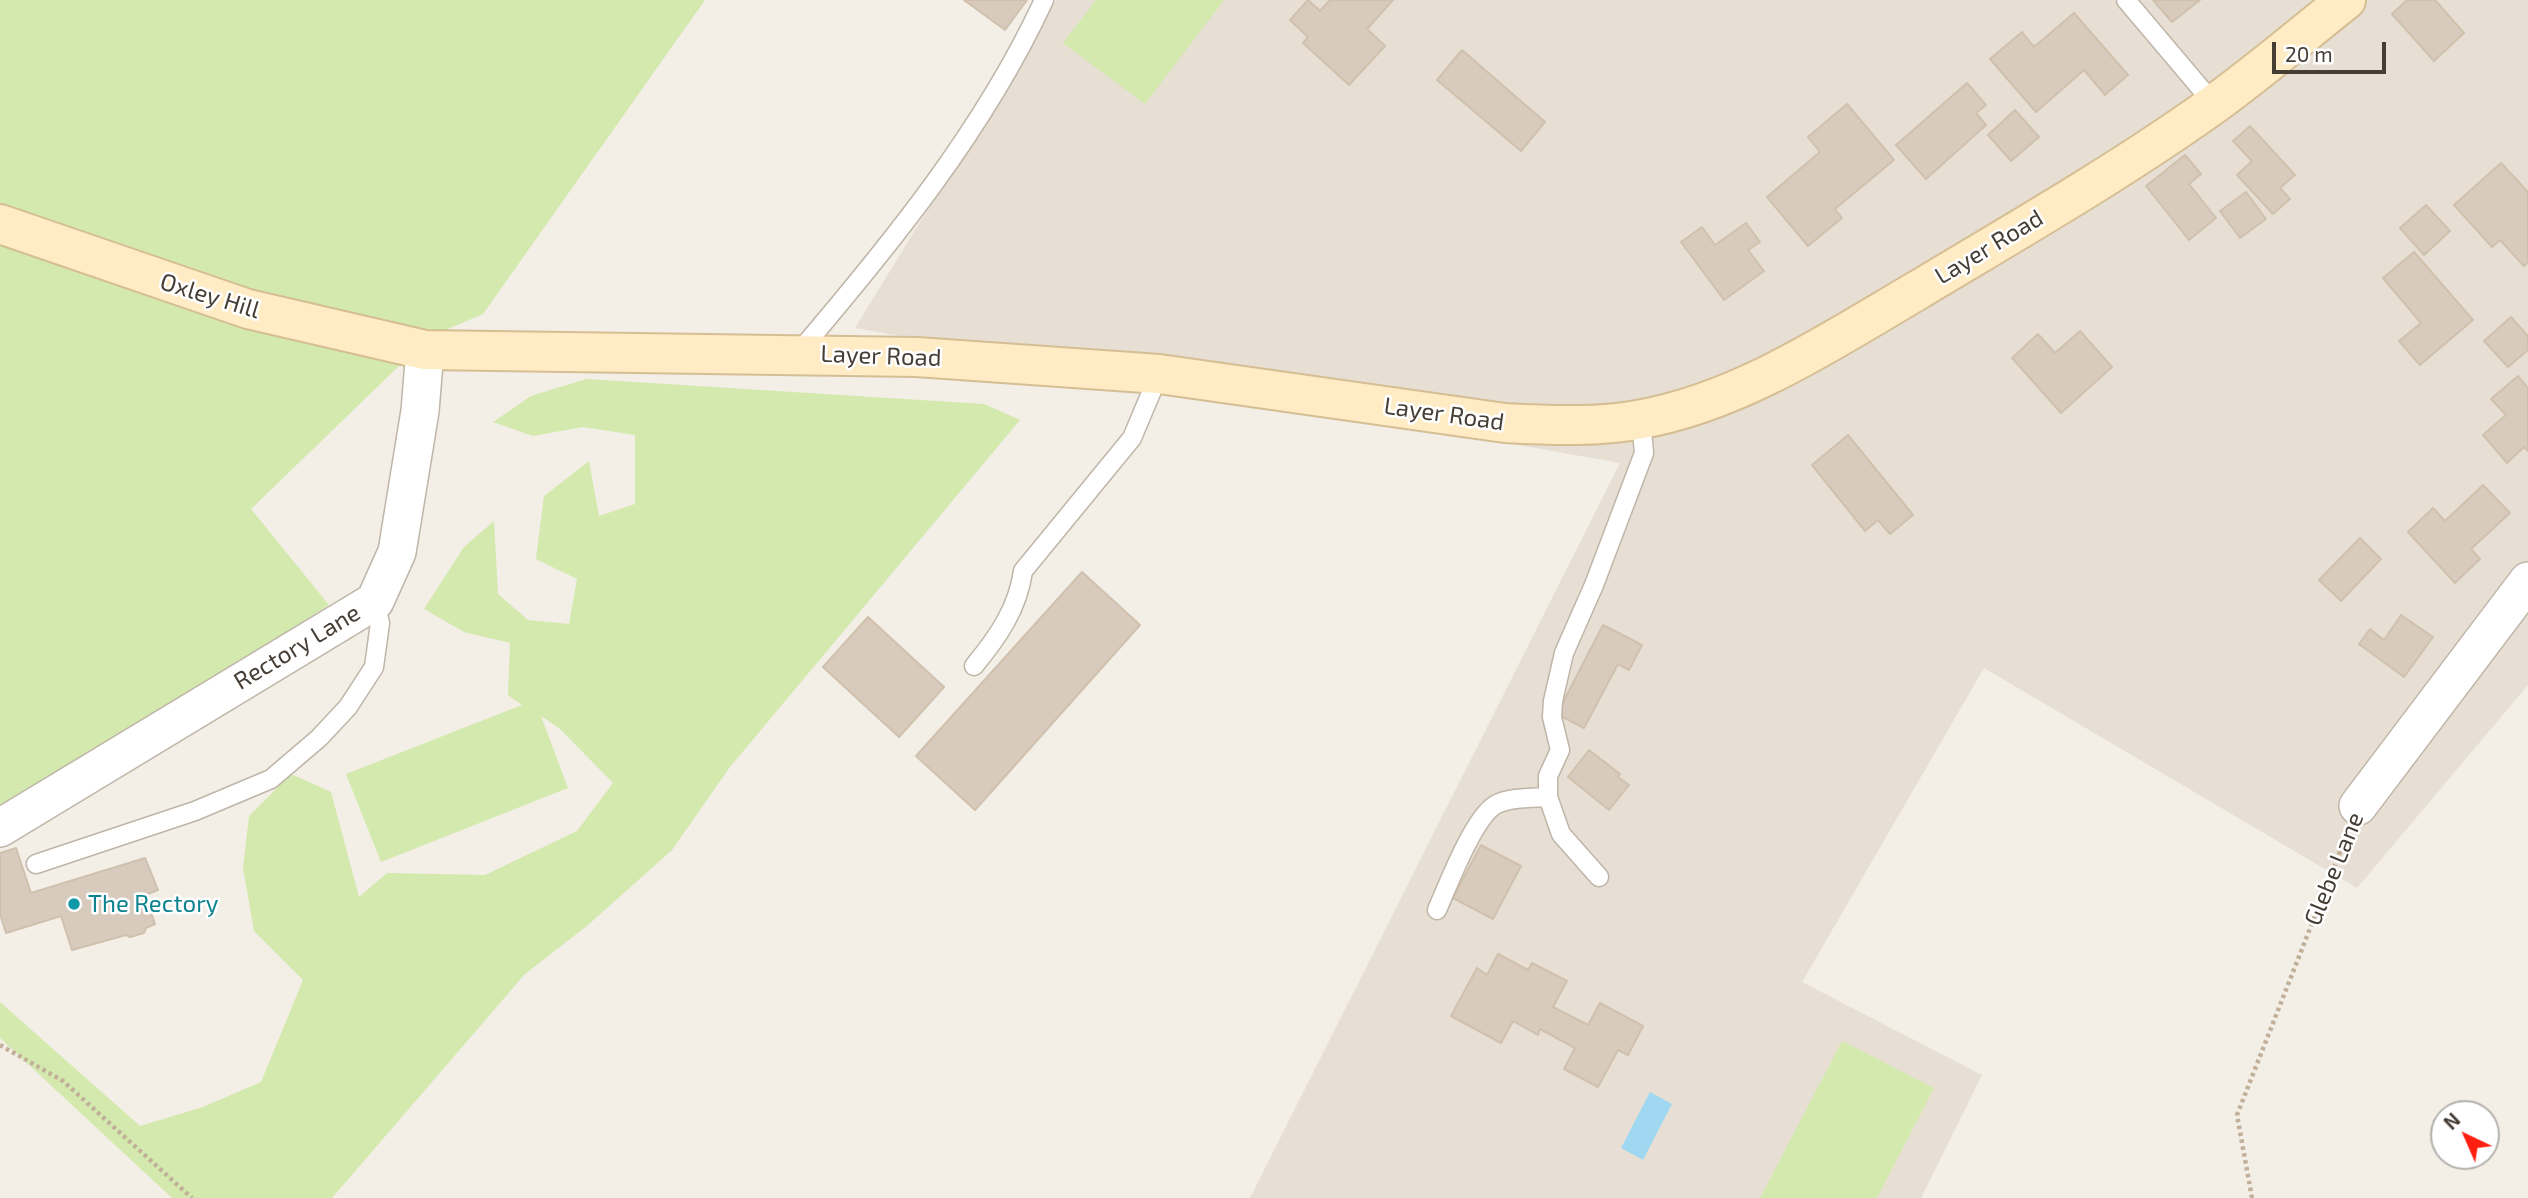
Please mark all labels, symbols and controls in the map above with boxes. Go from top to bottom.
scale bar [2276,28,2390,72]
text: 20 m [2285,41,2333,66]
street label: Layer Road [1930,203,2048,291]
street label: Oxley Hill [157,267,263,325]
street label: Layer Road [820,339,942,373]
street label: Layer Road [1382,391,1506,437]
street label: Rectory Lane [229,598,365,696]
street label: Glebe Lane [2298,808,2370,930]
place label: The Rectory [88,890,219,918]
marker: The Rectory [66,896,82,912]
north arrow [2430,1100,2500,1170]
text: N [2439,1108,2464,1134]

